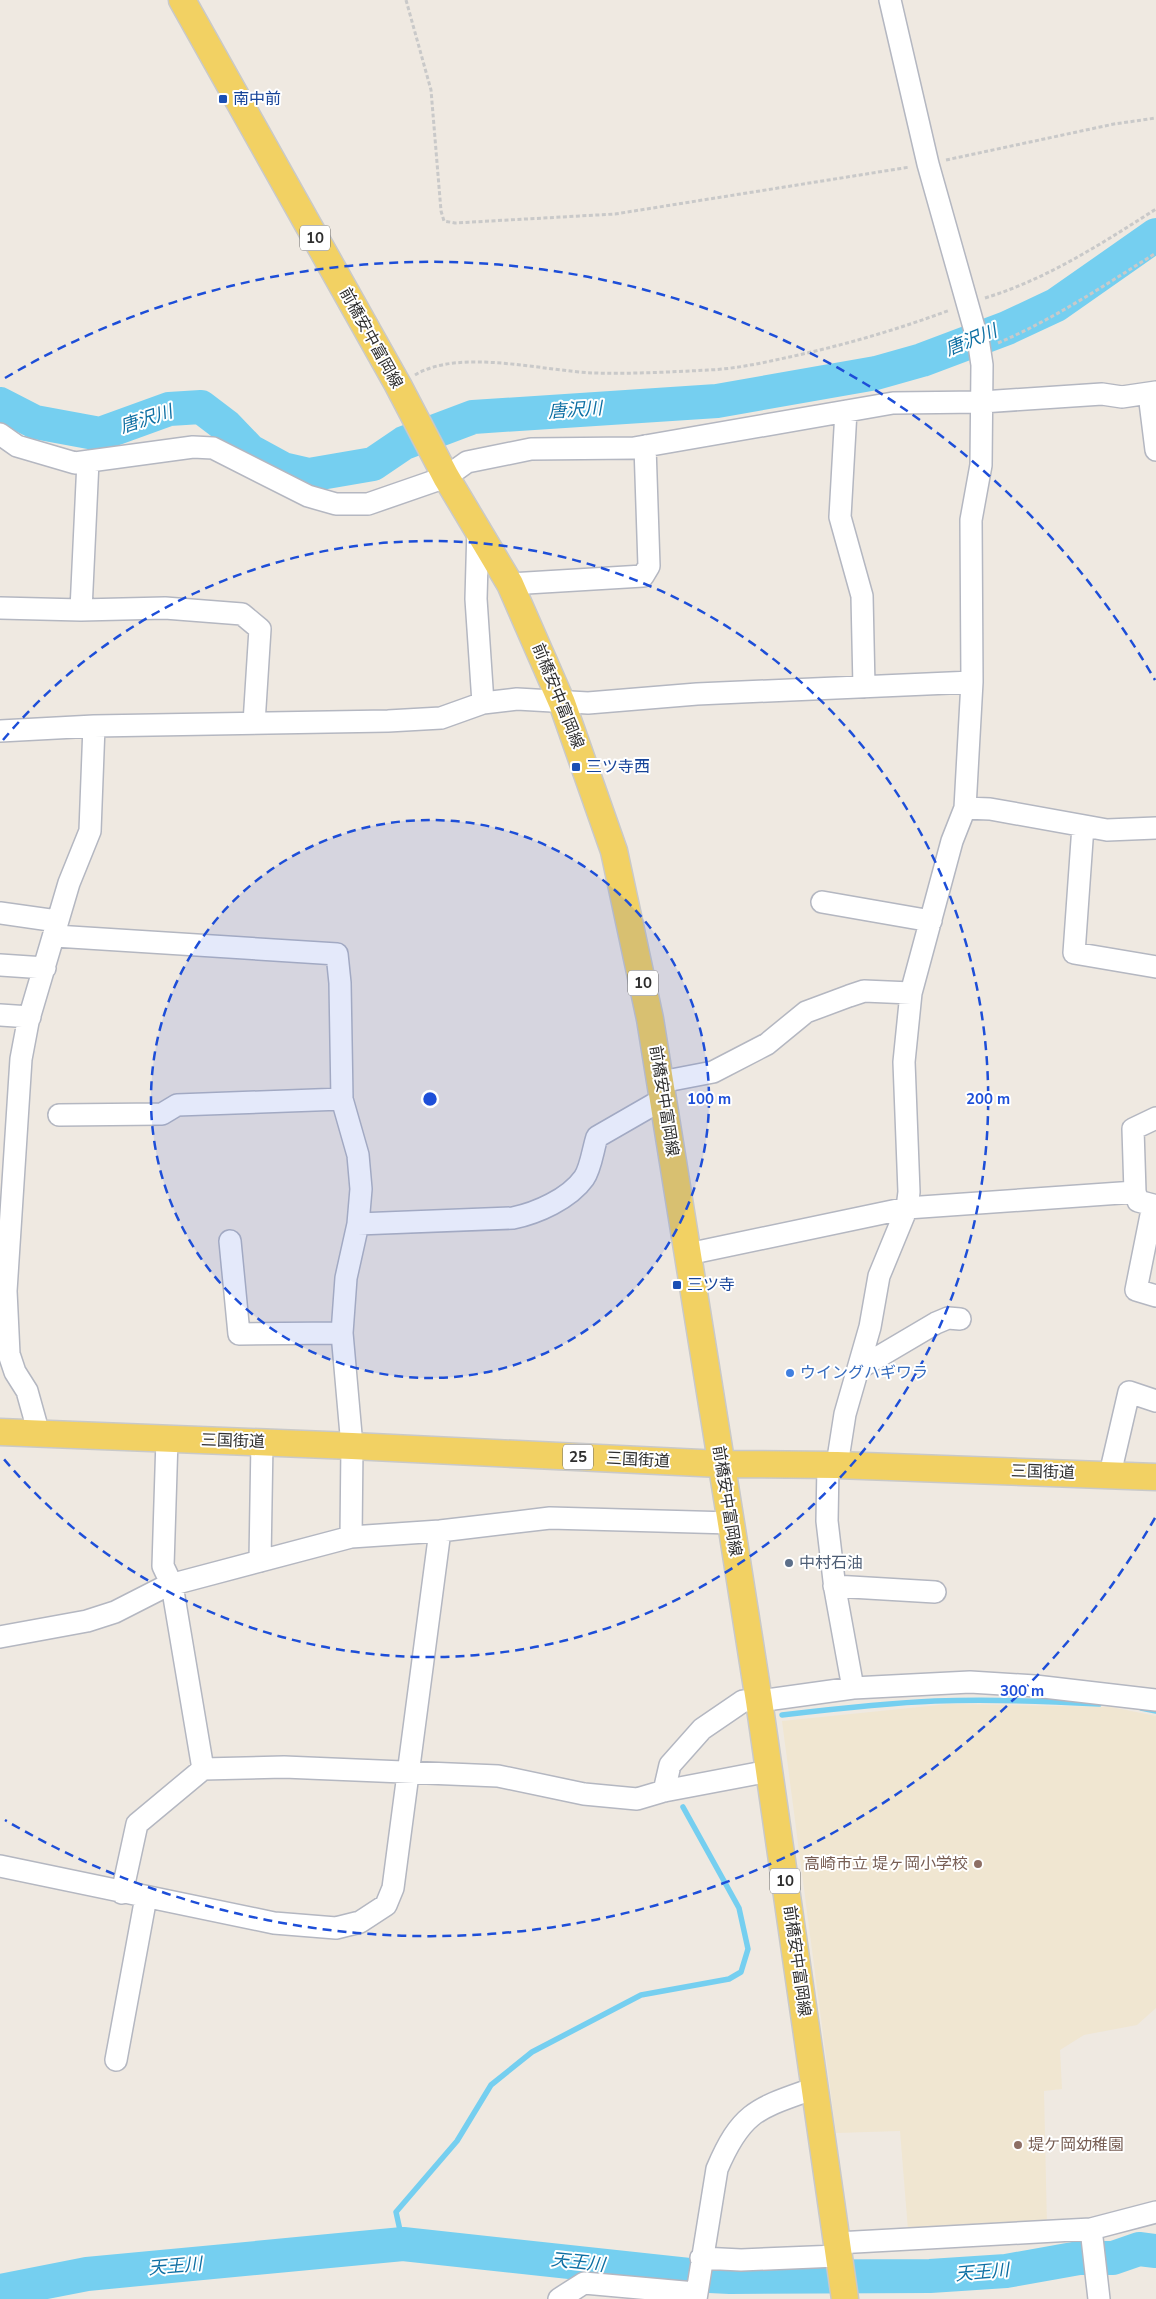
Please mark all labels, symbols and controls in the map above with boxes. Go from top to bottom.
place label: 南中前 [233,88,281,110]
marker: 南中前 [217,93,229,105]
road number: 10 [300,226,330,250]
street label: 前橋安中富岡線 [334,284,408,392]
water label: 唐沢川 [941,318,1002,361]
water label: 唐沢川 [547,396,605,424]
water label: 唐沢川 [117,399,177,439]
street label: 前橋安中富岡線 [527,640,589,752]
place label: 三ツ寺西 [586,756,650,778]
marker: 三ツ寺西 [570,761,582,773]
road number: 10 [628,970,658,996]
street label: 前橋安中富岡線 [644,1044,684,1158]
text: 100 m [687,1089,731,1109]
text: 200 m [966,1089,1010,1109]
centre of rings [421,1090,439,1108]
place label: 三ツ寺 [687,1274,735,1296]
marker: 三ツ寺 [671,1279,683,1291]
place label: ウイングハギワラ [800,1362,928,1384]
marker: ウイングハギワラ [784,1367,796,1379]
street label: 三国街道 [201,1429,265,1453]
road number: 25 [563,1444,593,1470]
street label: 前橋安中富岡線 [707,1444,747,1558]
street label: 三国街道 [605,1447,671,1473]
street label: 三国街道 [1011,1460,1075,1484]
place label: 中村石油 [799,1552,863,1574]
marker: 中村石油 [783,1557,795,1569]
text: 300 m [1000,1681,1044,1701]
place label: 高崎市立 堤ヶ岡小学校 [804,1853,968,1875]
marker: 高崎市立 堤ヶ岡小学校 [972,1858,984,1870]
road number: 10 [770,1868,800,1894]
street label: 前橋安中富岡線 [778,1904,816,2018]
place label: 堤ケ岡幼稚園 [1028,2134,1124,2156]
marker: 堤ケ岡幼稚園 [1012,2139,1024,2151]
water label: 天王川 [550,2247,608,2277]
water label: 天王川 [147,2252,205,2280]
water label: 天王川 [954,2258,1012,2286]

